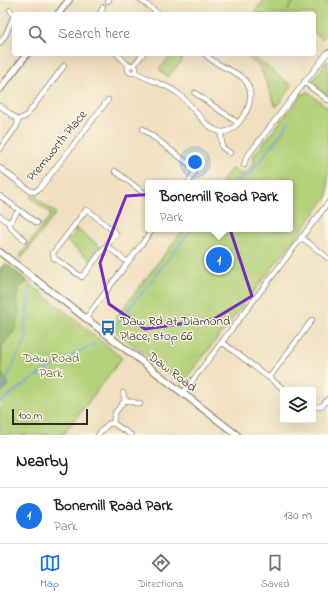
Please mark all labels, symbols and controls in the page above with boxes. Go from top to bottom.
search box [12,12,316,56]
icon: search [26,23,48,45]
text: Search here [58,23,130,45]
street label: Premworth Place [22,106,92,186]
your location [185,152,205,172]
popup [145,180,293,232]
text: Bonemill Road Park [160,186,278,208]
text: Park [160,208,183,227]
pin: 1 [206,245,232,275]
place label: Daw Rd at Diamond Place, stop 66 [119,312,231,346]
bus stop icon: Daw Rd at Diamond Place, stop 66 [99,319,117,337]
street label: Daw Road [143,347,201,397]
park label: Daw Road Park [22,349,80,383]
map controls [280,387,316,423]
button: layers [280,387,316,423]
scale bar [12,407,88,426]
text: 100 m [18,408,42,424]
text: Nearby [16,449,68,474]
text: Bonemill Road Park [54,495,173,517]
text: 1 [27,506,31,525]
text: 130 m [284,506,312,525]
text: Park [54,517,78,536]
tab: Map [39,552,61,592]
tab: Directions [138,552,183,592]
tab: Saved [261,552,289,592]

